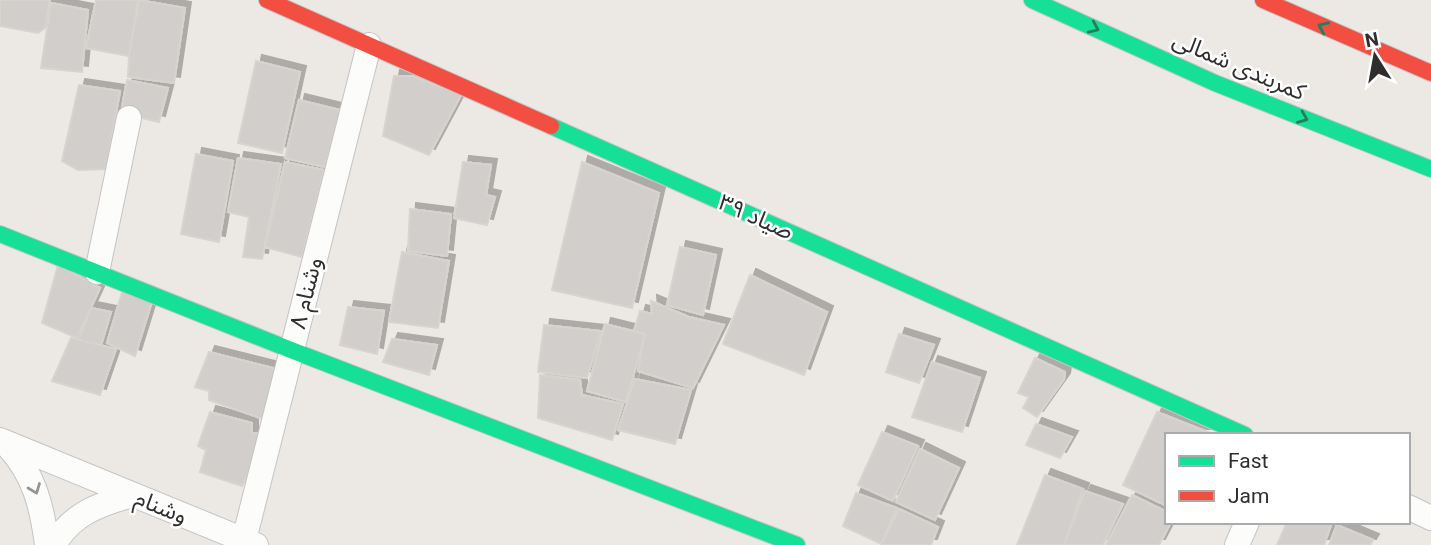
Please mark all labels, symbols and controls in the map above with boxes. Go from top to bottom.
one-way arrow [1087,20,1099,34]
one-way arrow [1318,21,1330,35]
north arrow [1340,21,1410,91]
street label: کمربندی شمالی [1169,26,1310,106]
text: N [1363,27,1381,52]
one-way arrow [1296,110,1308,124]
street label: صیاد ۳۹ [714,189,798,245]
street label: وشنام ۸ [284,254,332,333]
legend [1165,433,1410,524]
text: Fast [1228,449,1269,473]
one-way arrow [26,482,40,494]
street label: وشنام [129,484,191,533]
text: Jam [1228,484,1269,508]

